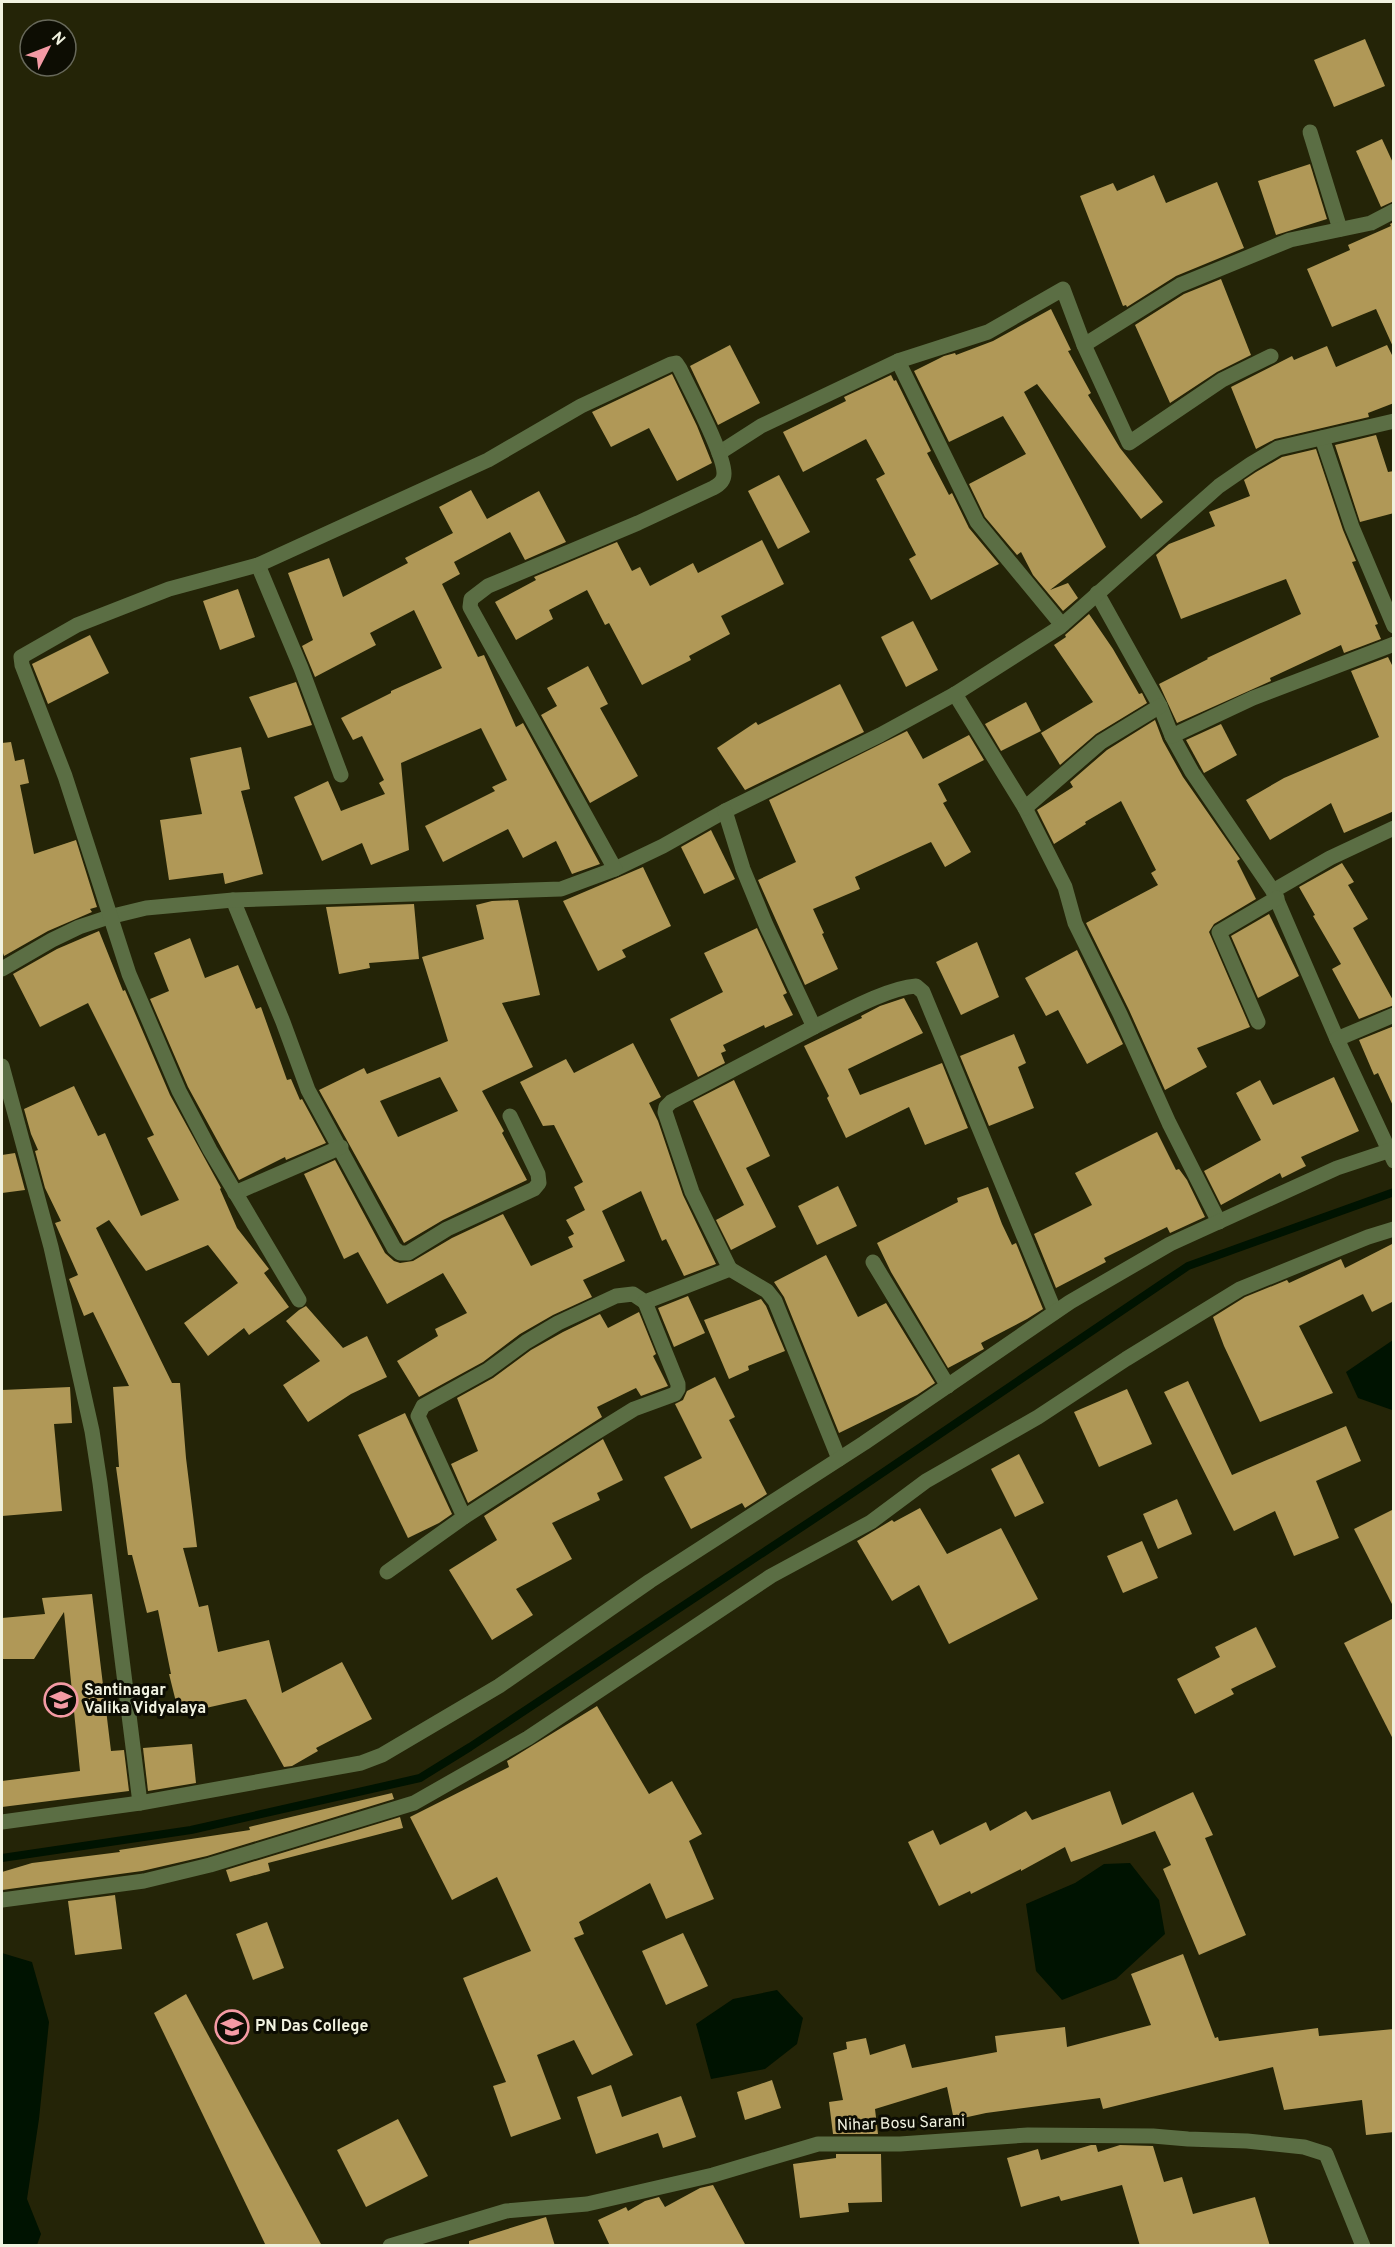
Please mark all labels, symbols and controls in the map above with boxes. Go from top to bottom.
north arrow [18,18,78,78]
text: N [46,28,69,50]
place label: Santinagar Valika Vidyalaya [84,1681,206,1719]
school or university icon: Santinagar Valika Vidyalaya [43,1682,79,1718]
school or university icon: PN Das College [214,2009,250,2045]
place label: PN Das College [255,2017,368,2037]
street label: Nihar Bosu Sarani [836,2112,966,2136]

